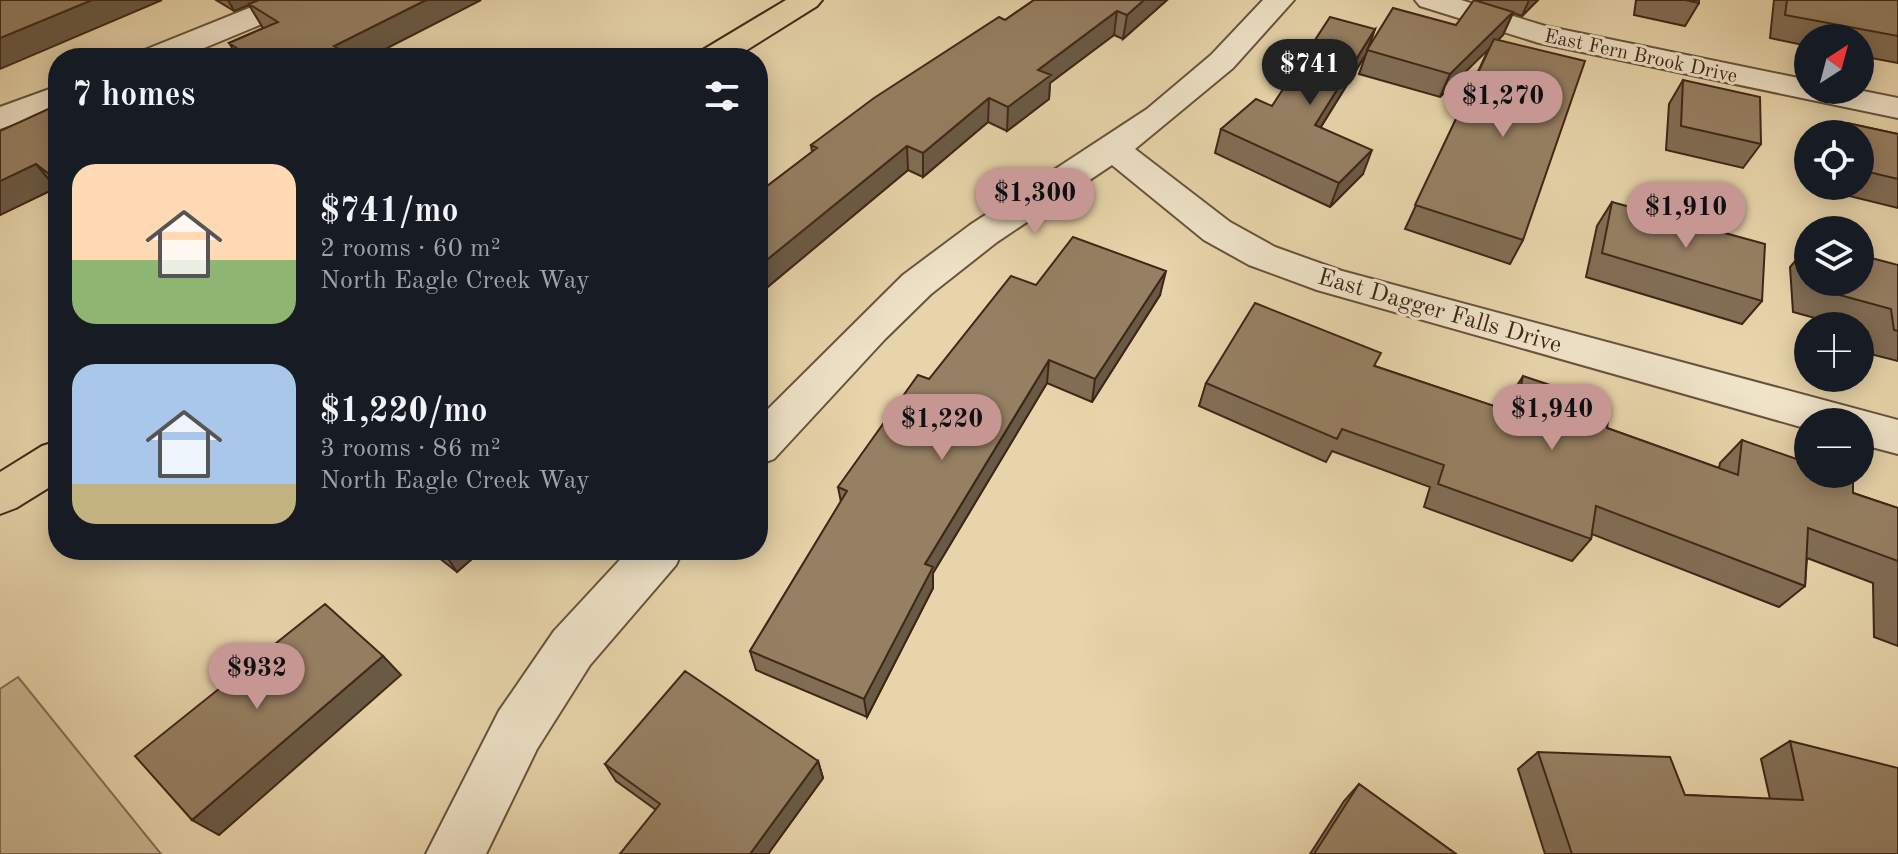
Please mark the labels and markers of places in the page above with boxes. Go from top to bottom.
pin: $741 [1263,39,1357,107]
pin: $1,270 [1438,71,1568,139]
pin: $1,300 [970,168,1100,236]
pin: $1,910 [1621,182,1751,250]
pin: $1,940 [1487,384,1617,452]
pin: $1,220 [877,394,1007,462]
pin: $932 [210,643,304,711]

